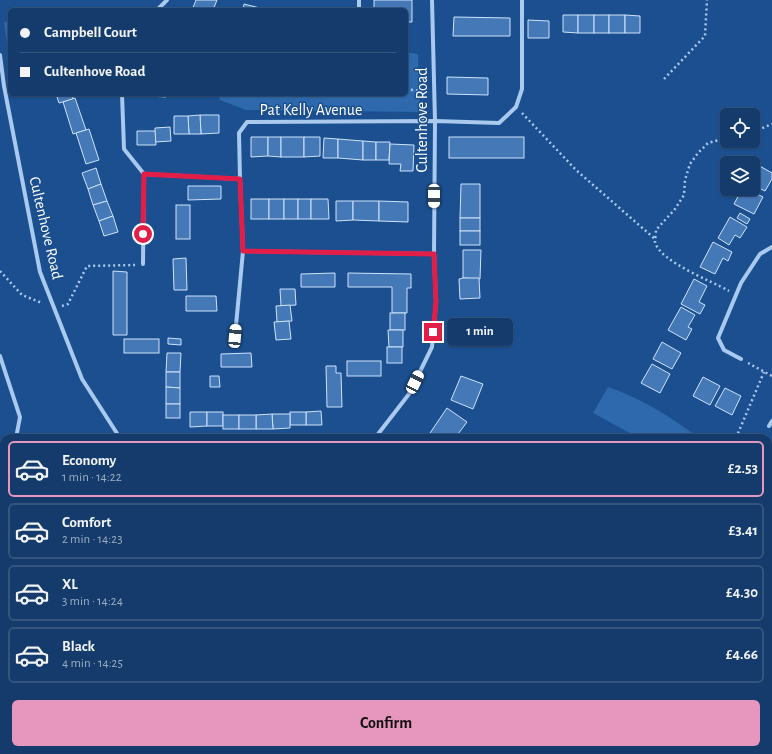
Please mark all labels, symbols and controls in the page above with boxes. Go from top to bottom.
text: Campbell Court [44,25,137,40]
text: Cultenhove Road [44,64,145,79]
street label: Cultenhove Road [414,67,430,173]
street label: Pat Kelly Avenue [260,102,362,119]
map controls [720,108,760,196]
button: locate [720,108,760,148]
button: layers [720,156,760,196]
street label: Cultenhove Road [26,175,66,281]
car [428,184,440,208]
route start [134,225,152,243]
callout: 1 min [447,318,513,346]
route end [424,323,442,341]
car [228,324,242,348]
text: 1 min [466,325,494,338]
car [404,369,426,395]
icon: car [14,451,50,487]
text: Economy [62,453,116,468]
text: £2.53 [728,461,758,476]
text: 1 min · 14:22 [62,471,122,484]
icon: car [14,513,50,549]
text: Comfort [62,515,111,530]
text: £3.41 [728,523,758,538]
text: 2 min · 14:23 [62,533,123,546]
icon: car [14,575,50,611]
text: XL [62,577,78,592]
text: £4.30 [726,585,758,600]
text: 3 min · 14:24 [62,595,123,608]
icon: car [14,637,50,673]
text: Black [62,639,95,654]
text: £4.66 [726,647,758,662]
text: 4 min · 14:25 [62,657,123,670]
button: Confirm [12,700,760,746]

